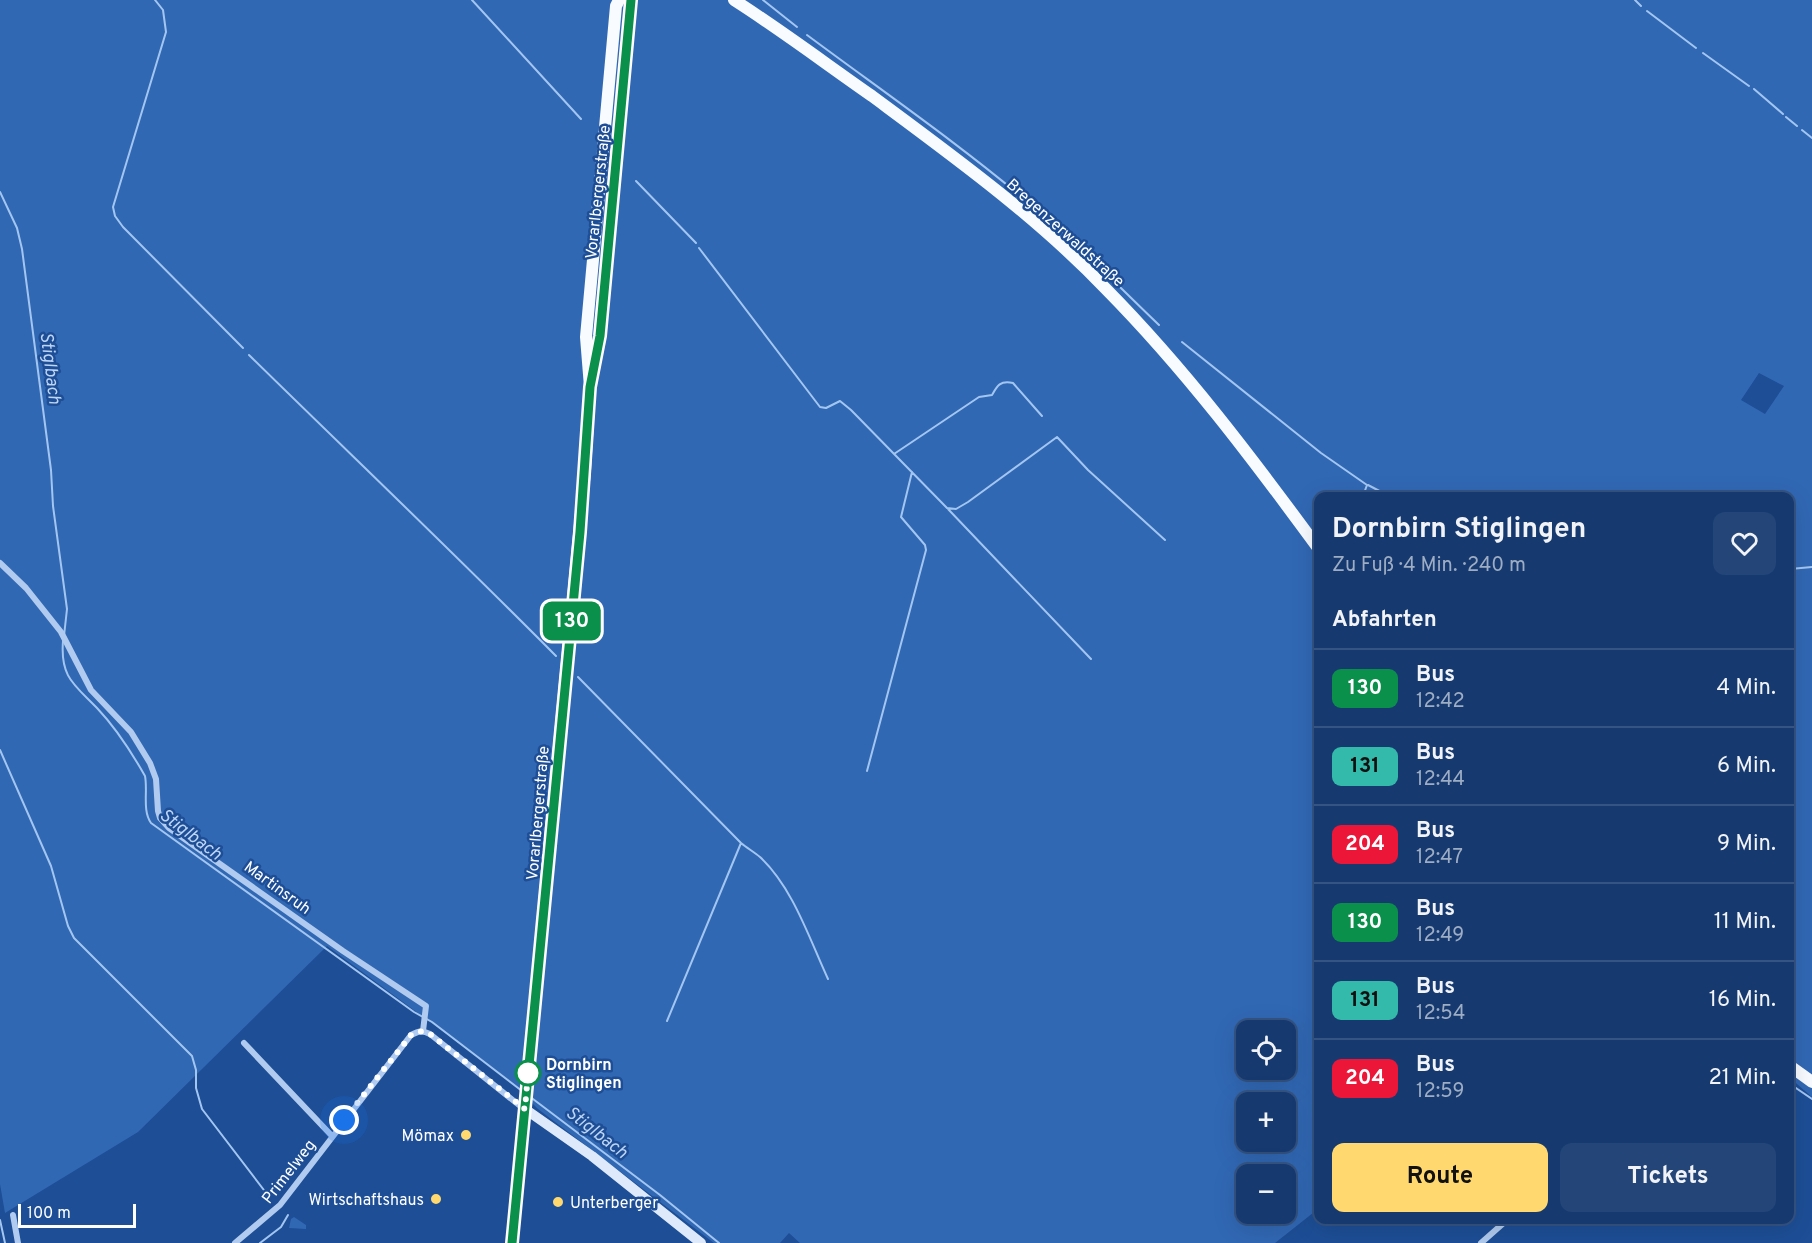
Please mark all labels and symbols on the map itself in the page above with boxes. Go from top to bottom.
street label: Vorarlbergerstraße [582,124,616,260]
street label: Bregenzerwaldstraße [1001,175,1128,292]
water label: Stiglbach [34,331,65,406]
line badge: 130 [538,602,606,640]
street label: Vorarlbergerstraße [523,745,555,881]
water label: Stiglbach [154,804,226,866]
street label: Martinsruh [239,858,314,920]
place label: Dornbirn Stiglingen [546,1056,622,1094]
marker: Dornbirn Stiglingen [515,1060,541,1086]
water label: Stiglbach [560,1102,632,1165]
your location [329,1105,359,1135]
place label: Mömax [402,1127,454,1147]
marker: Mömax [459,1128,473,1142]
street label: Primelweg [258,1136,321,1208]
place label: Wirtschaftshaus [308,1191,424,1211]
marker: Wirtschaftshaus [429,1192,443,1206]
place label: Unterberger [570,1194,658,1214]
marker: Unterberger [551,1195,565,1209]
scale bar [18,1201,136,1228]

